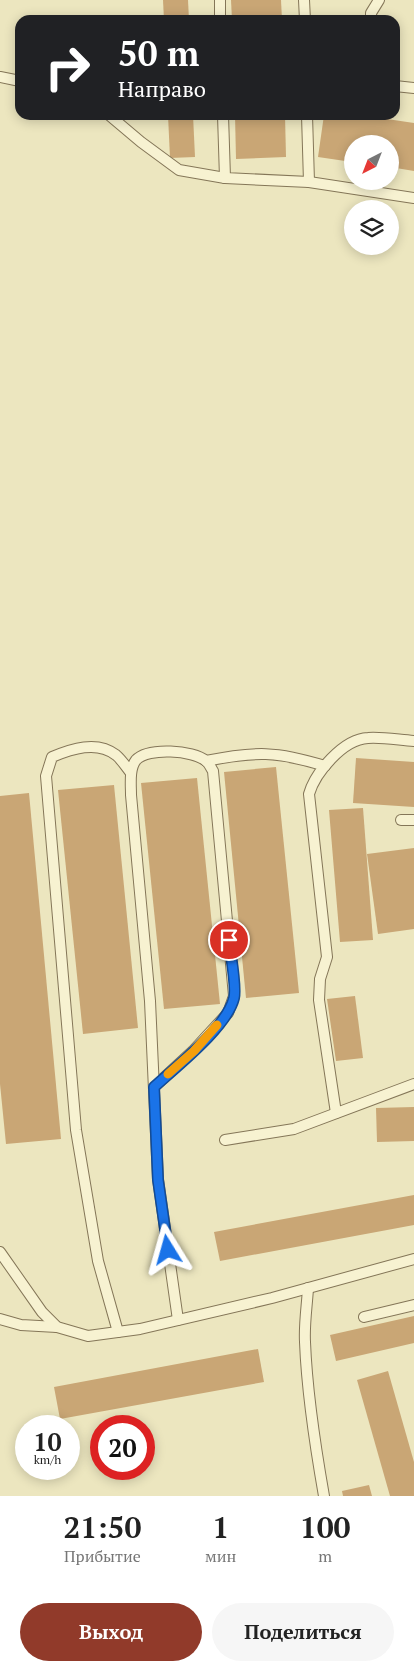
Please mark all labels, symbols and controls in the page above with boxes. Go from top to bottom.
text: 50 m [118,30,199,76]
icon: right [35,35,100,100]
text: Направо [118,74,206,103]
north arrow [344,135,399,190]
map controls [344,135,399,255]
button: layers [344,200,399,255]
pin [208,919,250,961]
icon: arrive [215,926,243,954]
position arrow [141,1223,193,1275]
speed limit sign: 20 [90,1415,155,1480]
text: 10 [33,1425,62,1458]
text: km/h [34,1452,61,1467]
text: 21:50 [63,1507,142,1547]
text: 1 [212,1507,229,1547]
text: 100 [300,1507,351,1547]
text: Прибытие [64,1545,141,1567]
text: мин [205,1545,236,1567]
text: m [318,1545,332,1567]
button: Выход [20,1603,202,1661]
button: Поделиться [212,1603,394,1661]

